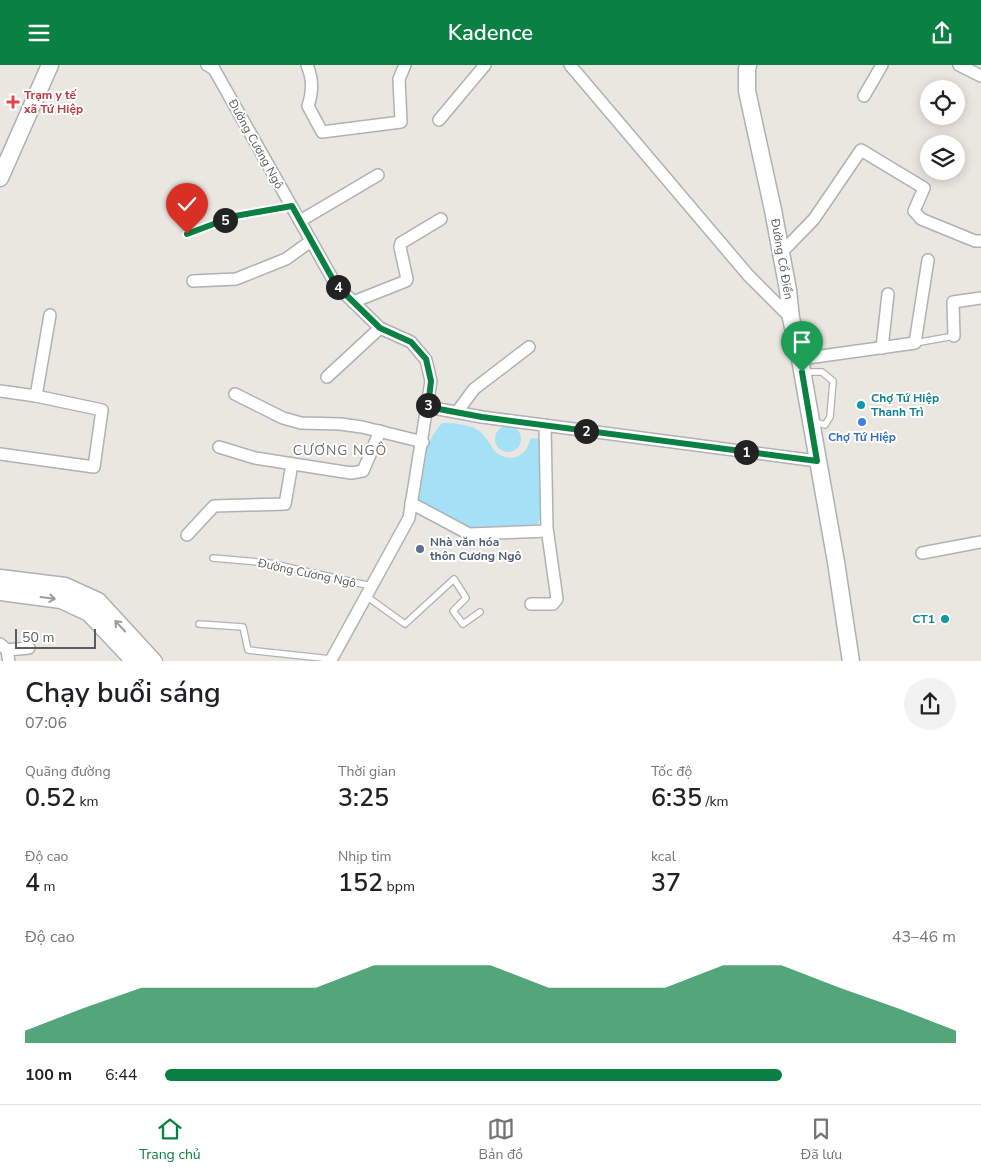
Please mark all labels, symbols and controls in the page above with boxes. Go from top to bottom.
text: Kadence [448,18,533,48]
icon: menu [25,19,53,47]
icon: share [928,19,956,47]
map controls [920,80,965,180]
button: locate [920,80,965,125]
place label: Trạm y tế xã Tứ Hiệp [23,87,83,117]
marker: Trạm y tế xã Tứ Hiệp [6,95,20,109]
street label: Đường Cương Ngô [224,95,287,192]
button: layers [920,135,965,180]
pin [166,183,208,234]
icon: check [173,190,201,218]
pin: 5 [212,207,238,233]
text: 5 [221,211,230,230]
street label: Đường Cổ Điển [767,216,797,301]
pin: 4 [326,275,350,299]
text: 4 [334,278,343,297]
pin [781,321,823,372]
icon: arrive [788,328,816,356]
place label: Chợ Tứ Hiệp Thanh Trì [871,390,939,420]
pin: 3 [416,393,440,417]
text: 3 [424,396,433,415]
marker: Chợ Tứ Hiệp Thanh Trì [855,399,867,411]
marker: Chợ Tứ Hiệp [856,416,868,428]
pin: 2 [574,419,598,443]
text: 2 [582,422,591,441]
place label: Chợ Tứ Hiệp [828,429,896,445]
pin: 1 [734,439,758,465]
district label: CƯƠNG NGÔ [293,441,387,460]
text: 1 [742,443,751,462]
place label: Nhà văn hóa thôn Cương Ngô [430,534,521,564]
marker: Nhà văn hóa thôn Cương Ngô [414,543,426,555]
street label: Đường Cương Ngô [255,555,358,591]
one-way arrow [40,593,56,603]
place label: CT1 [912,611,935,627]
marker: CT1 [939,613,951,625]
one-way arrow [115,619,126,632]
scale bar [15,627,96,650]
text: 50 m [22,628,54,647]
text: Chạy buổi sáng [25,674,221,712]
button: share [904,678,956,730]
text: 07:06 [25,712,67,734]
text: Quãng đường [25,762,111,781]
text: Thời gian [338,762,396,781]
text: Tốc độ [651,762,692,781]
text: 0.52 [25,781,76,815]
text: 3:25 [338,781,389,815]
text: 6:35 [651,781,702,815]
text: km [76,792,99,811]
text: /km [702,792,728,811]
text: Độ cao [25,847,68,866]
text: Nhịp tim [338,847,391,866]
text: kcal [651,847,676,866]
text: 4 [25,866,40,900]
text: 152 [338,866,383,900]
text: 37 [651,866,681,900]
text: m [40,877,56,896]
text: bpm [383,877,415,896]
text: Độ cao [25,926,75,948]
text: 43–46 m [892,926,956,948]
text: 100 m [25,1064,72,1086]
text: 6:44 [105,1064,137,1086]
tab: Trang chủ [139,1115,201,1164]
tab: Bản đồ [479,1115,523,1164]
tab: Đã lưu [801,1115,842,1164]

